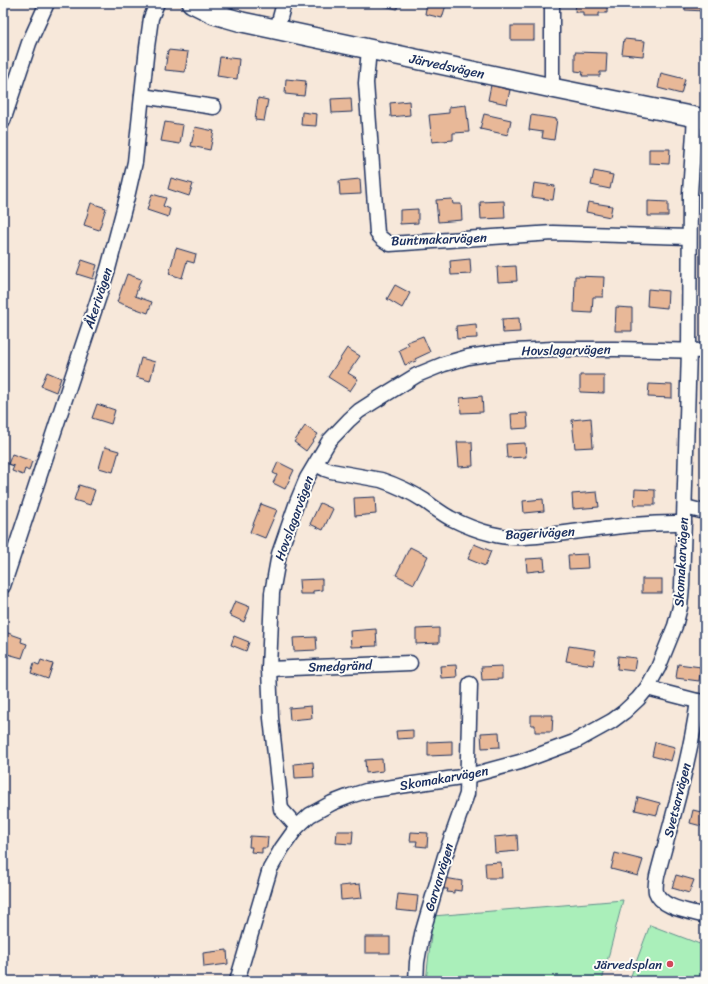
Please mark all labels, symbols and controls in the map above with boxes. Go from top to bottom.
street label: Järvedsvägen [406,47,487,85]
street label: Buntmakarvägen [391,226,487,252]
street label: Åkerivägen [77,264,119,333]
street label: Hovslagarvägen [521,338,611,362]
street label: Hovslagarvägen [268,472,320,564]
street label: Skomakarvägen [667,517,695,607]
street label: Bagerivägen [505,520,575,546]
street label: Smedgränd [308,653,374,679]
street label: Skomakarvägen [398,759,490,797]
street label: Svetsarvägen [657,760,697,840]
street label: Garvarvägen [418,840,460,914]
place label: Järvedsplan [593,953,662,976]
marker: Järvedsplan [665,959,675,969]

